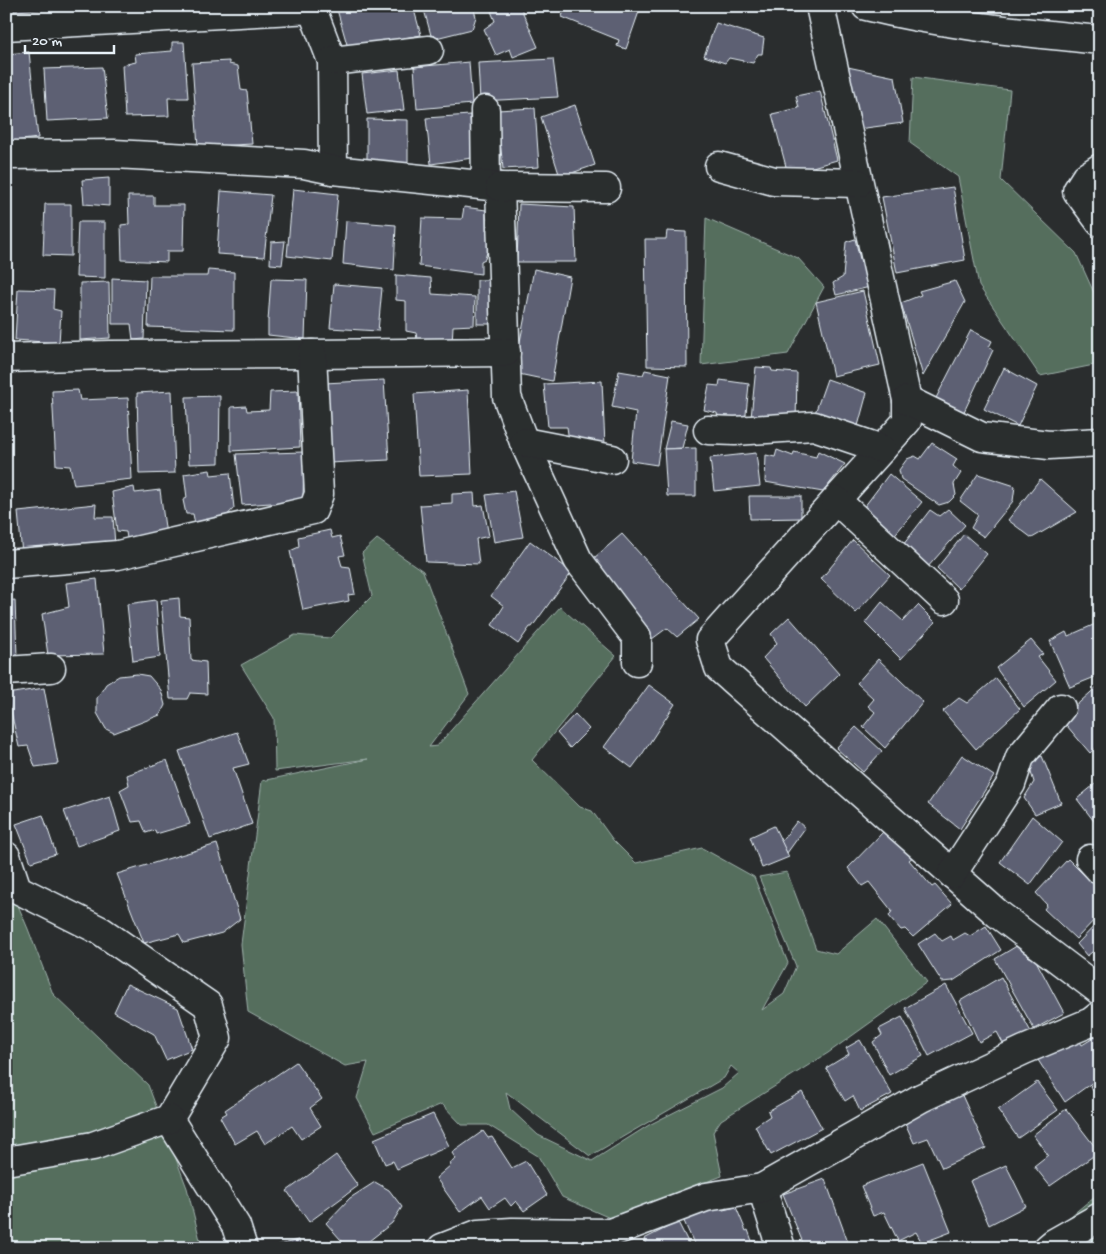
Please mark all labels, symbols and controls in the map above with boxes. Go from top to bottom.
scale bar [25,22,114,54]
text: 20 m [32,33,62,51]

